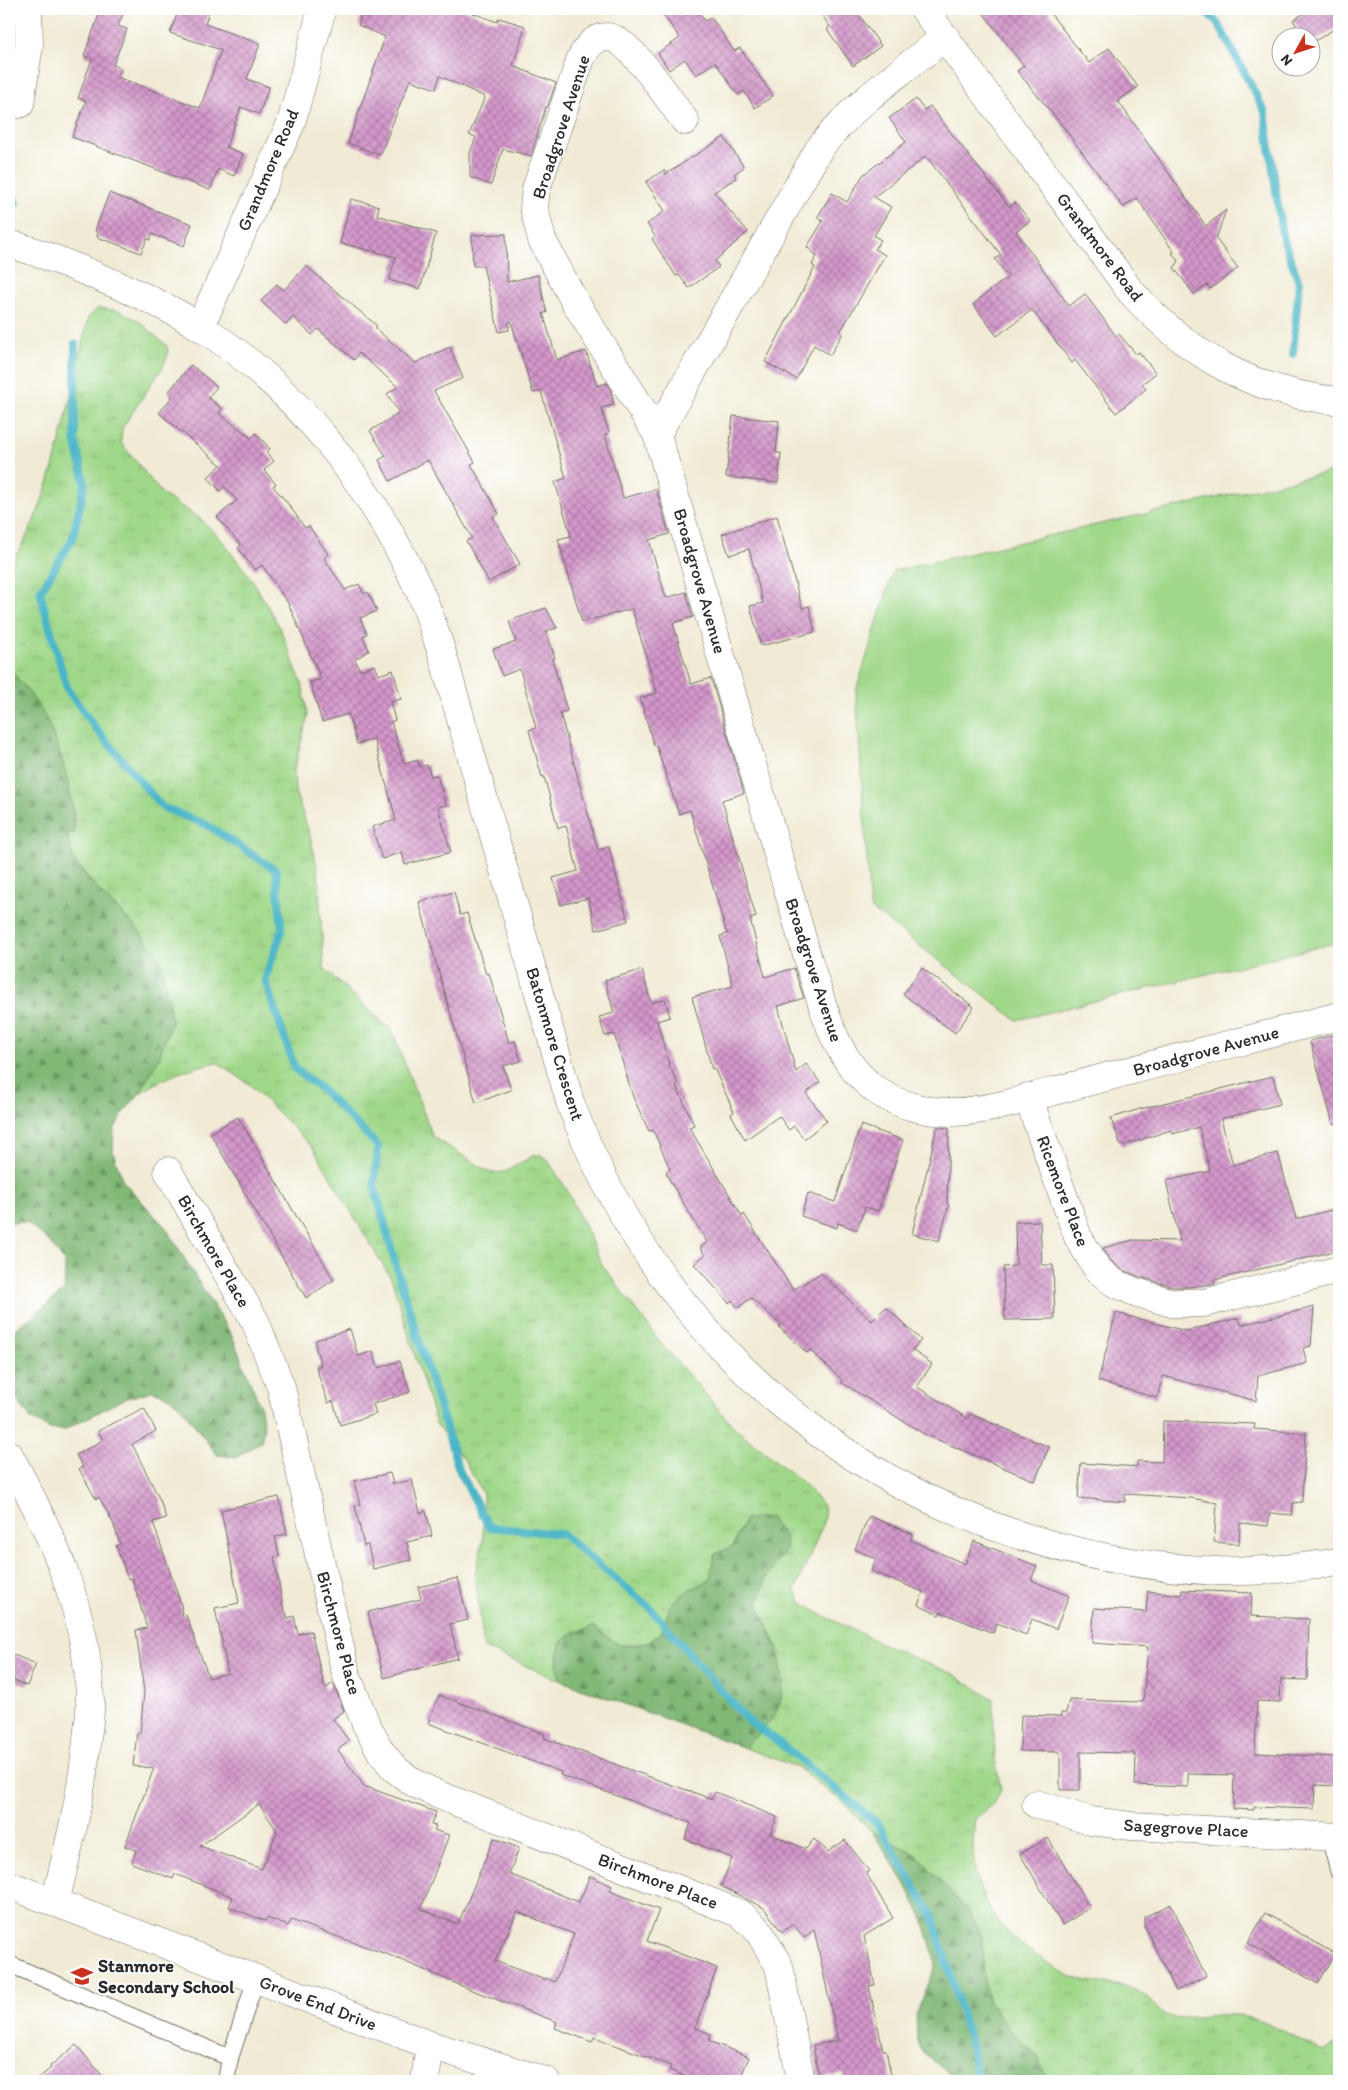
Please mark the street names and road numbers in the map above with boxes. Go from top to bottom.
street label: Broadgrove Avenue [527,52,595,202]
street label: Grandmore Road [232,105,304,234]
street label: Grandmore Road [1052,188,1148,306]
street label: Broadgrove Avenue [669,506,731,656]
street label: Broadgrove Avenue [780,895,848,1045]
street label: Batonmore Crescent [521,965,589,1123]
street label: Broadgrove Avenue [1131,1021,1281,1081]
street label: Ricemore Place [1032,1132,1094,1250]
street label: Birchmore Place [173,1191,255,1311]
street label: Birchmore Place [312,1569,366,1697]
street label: Sagegrove Place [1123,1814,1249,1842]
street label: Birchmore Place [595,1848,721,1914]
street label: Grove End Drive [256,1971,380,2035]

